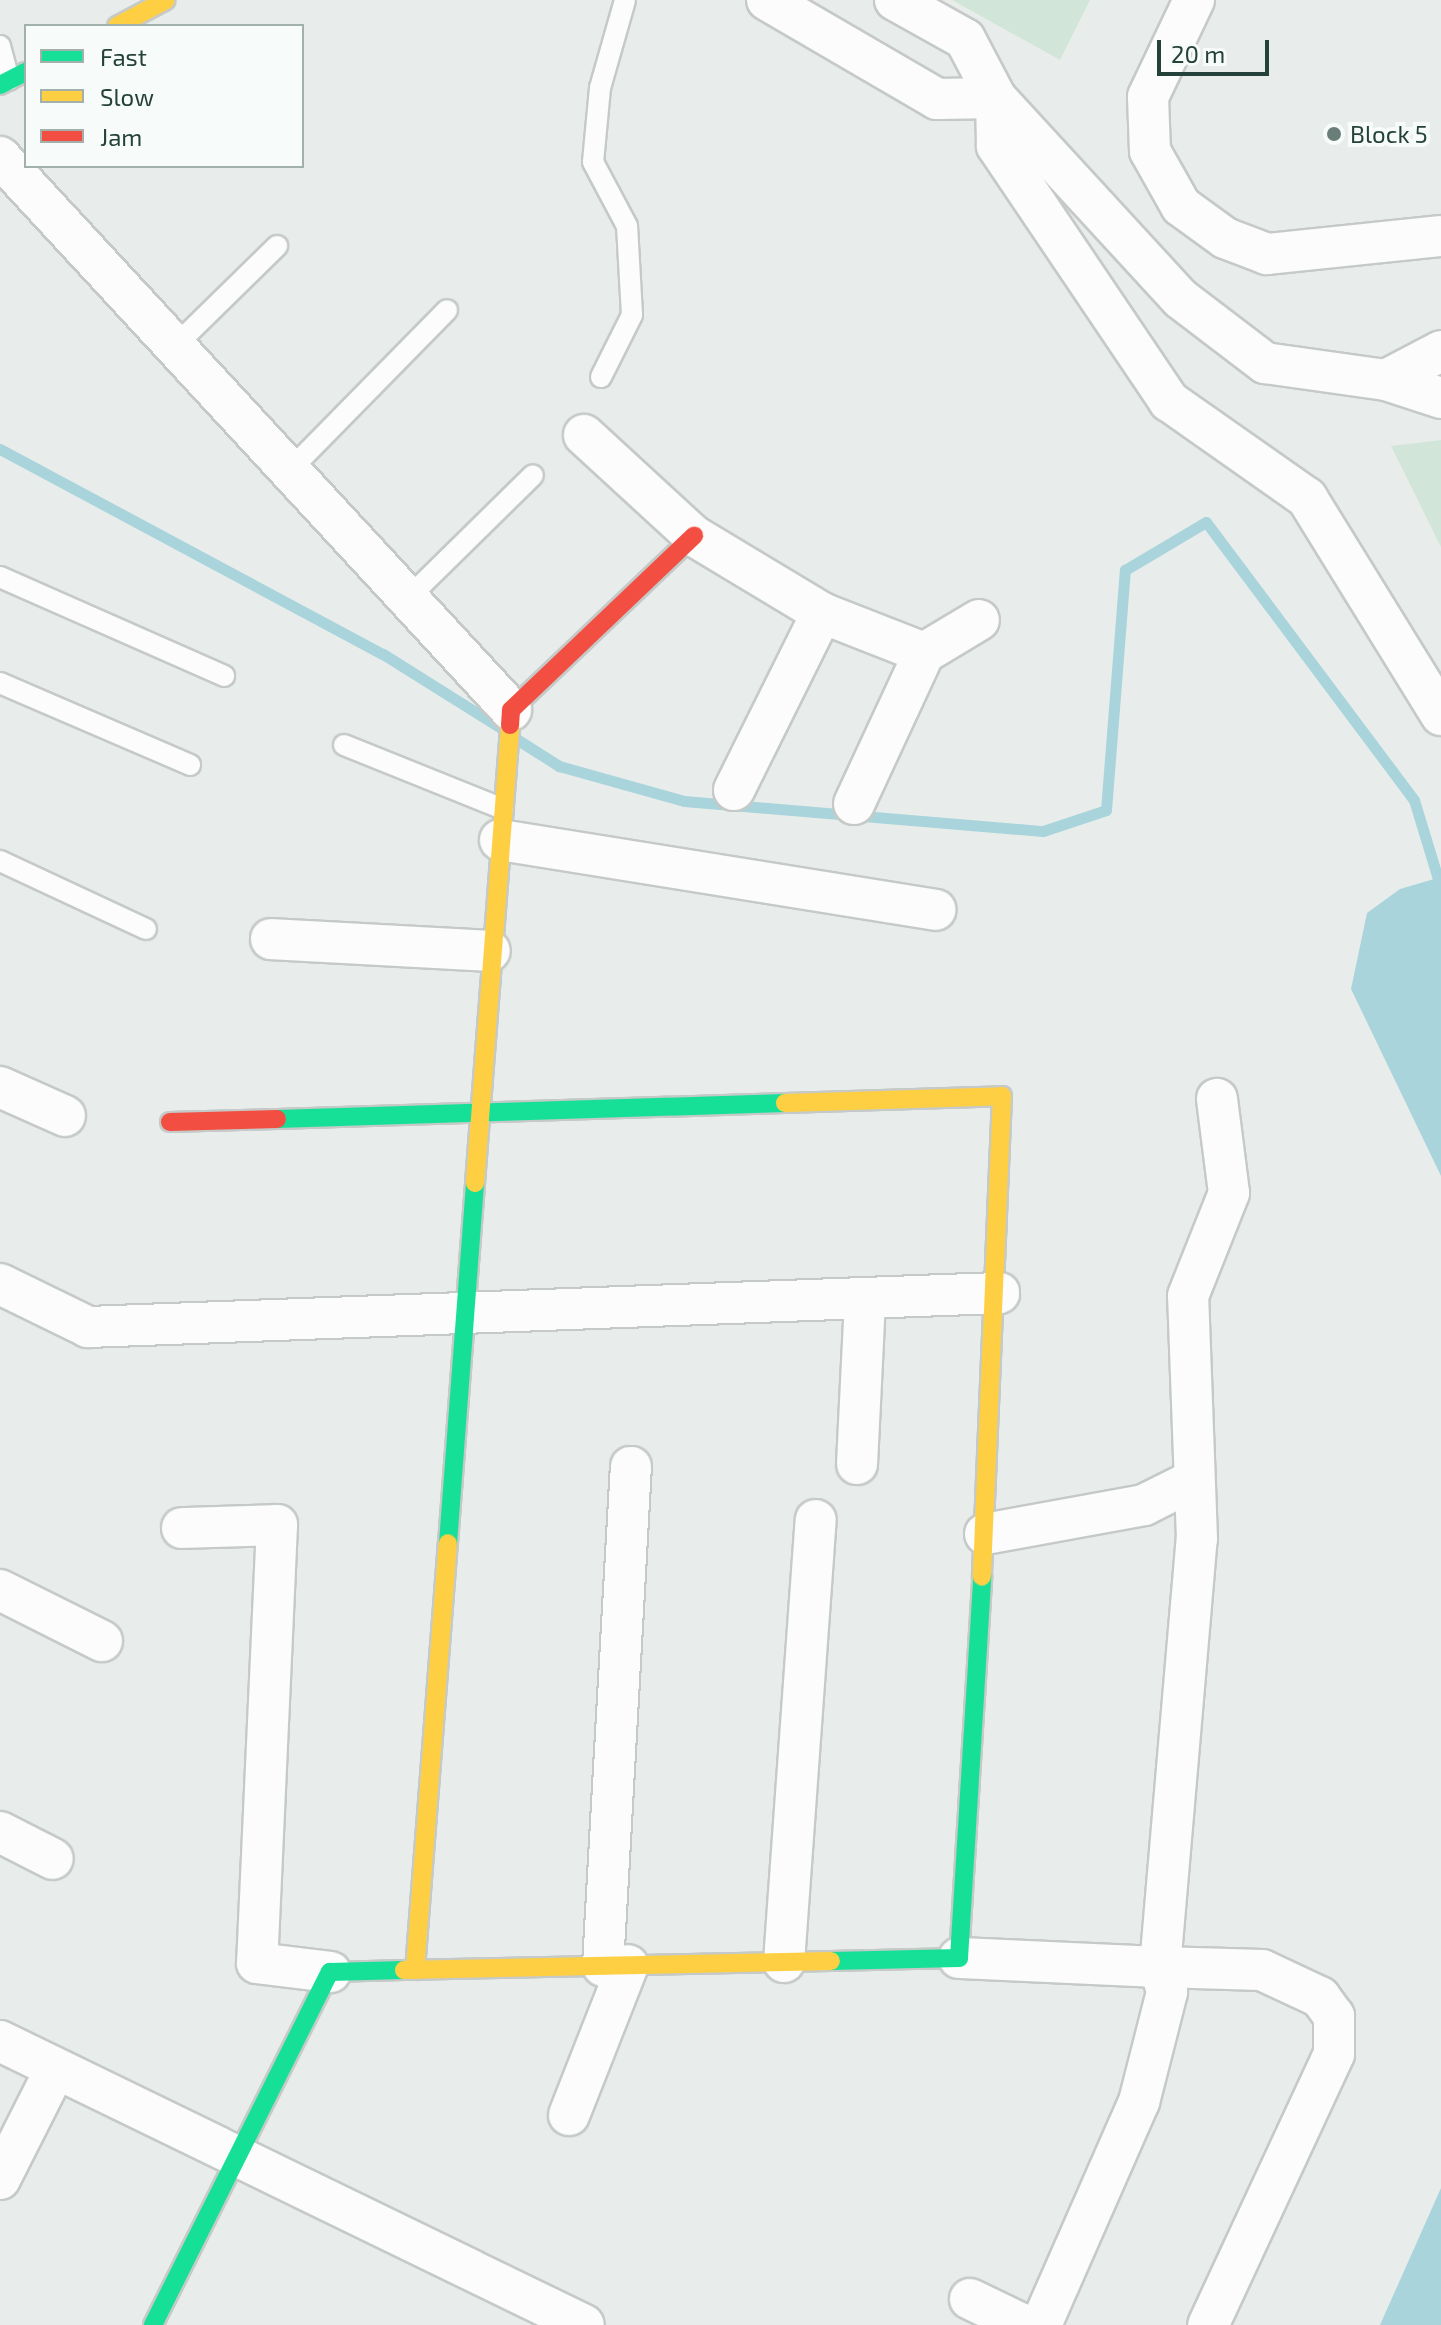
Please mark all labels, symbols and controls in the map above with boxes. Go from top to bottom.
legend [24,24,304,168]
scale bar [1161,24,1273,74]
text: 20 m [1171,39,1225,68]
text: Fast [100,42,147,71]
text: Slow [100,82,154,111]
place label: Block 5 [1350,120,1428,148]
text: Jam [100,122,142,151]
marker: Block 5 [1325,125,1343,143]

